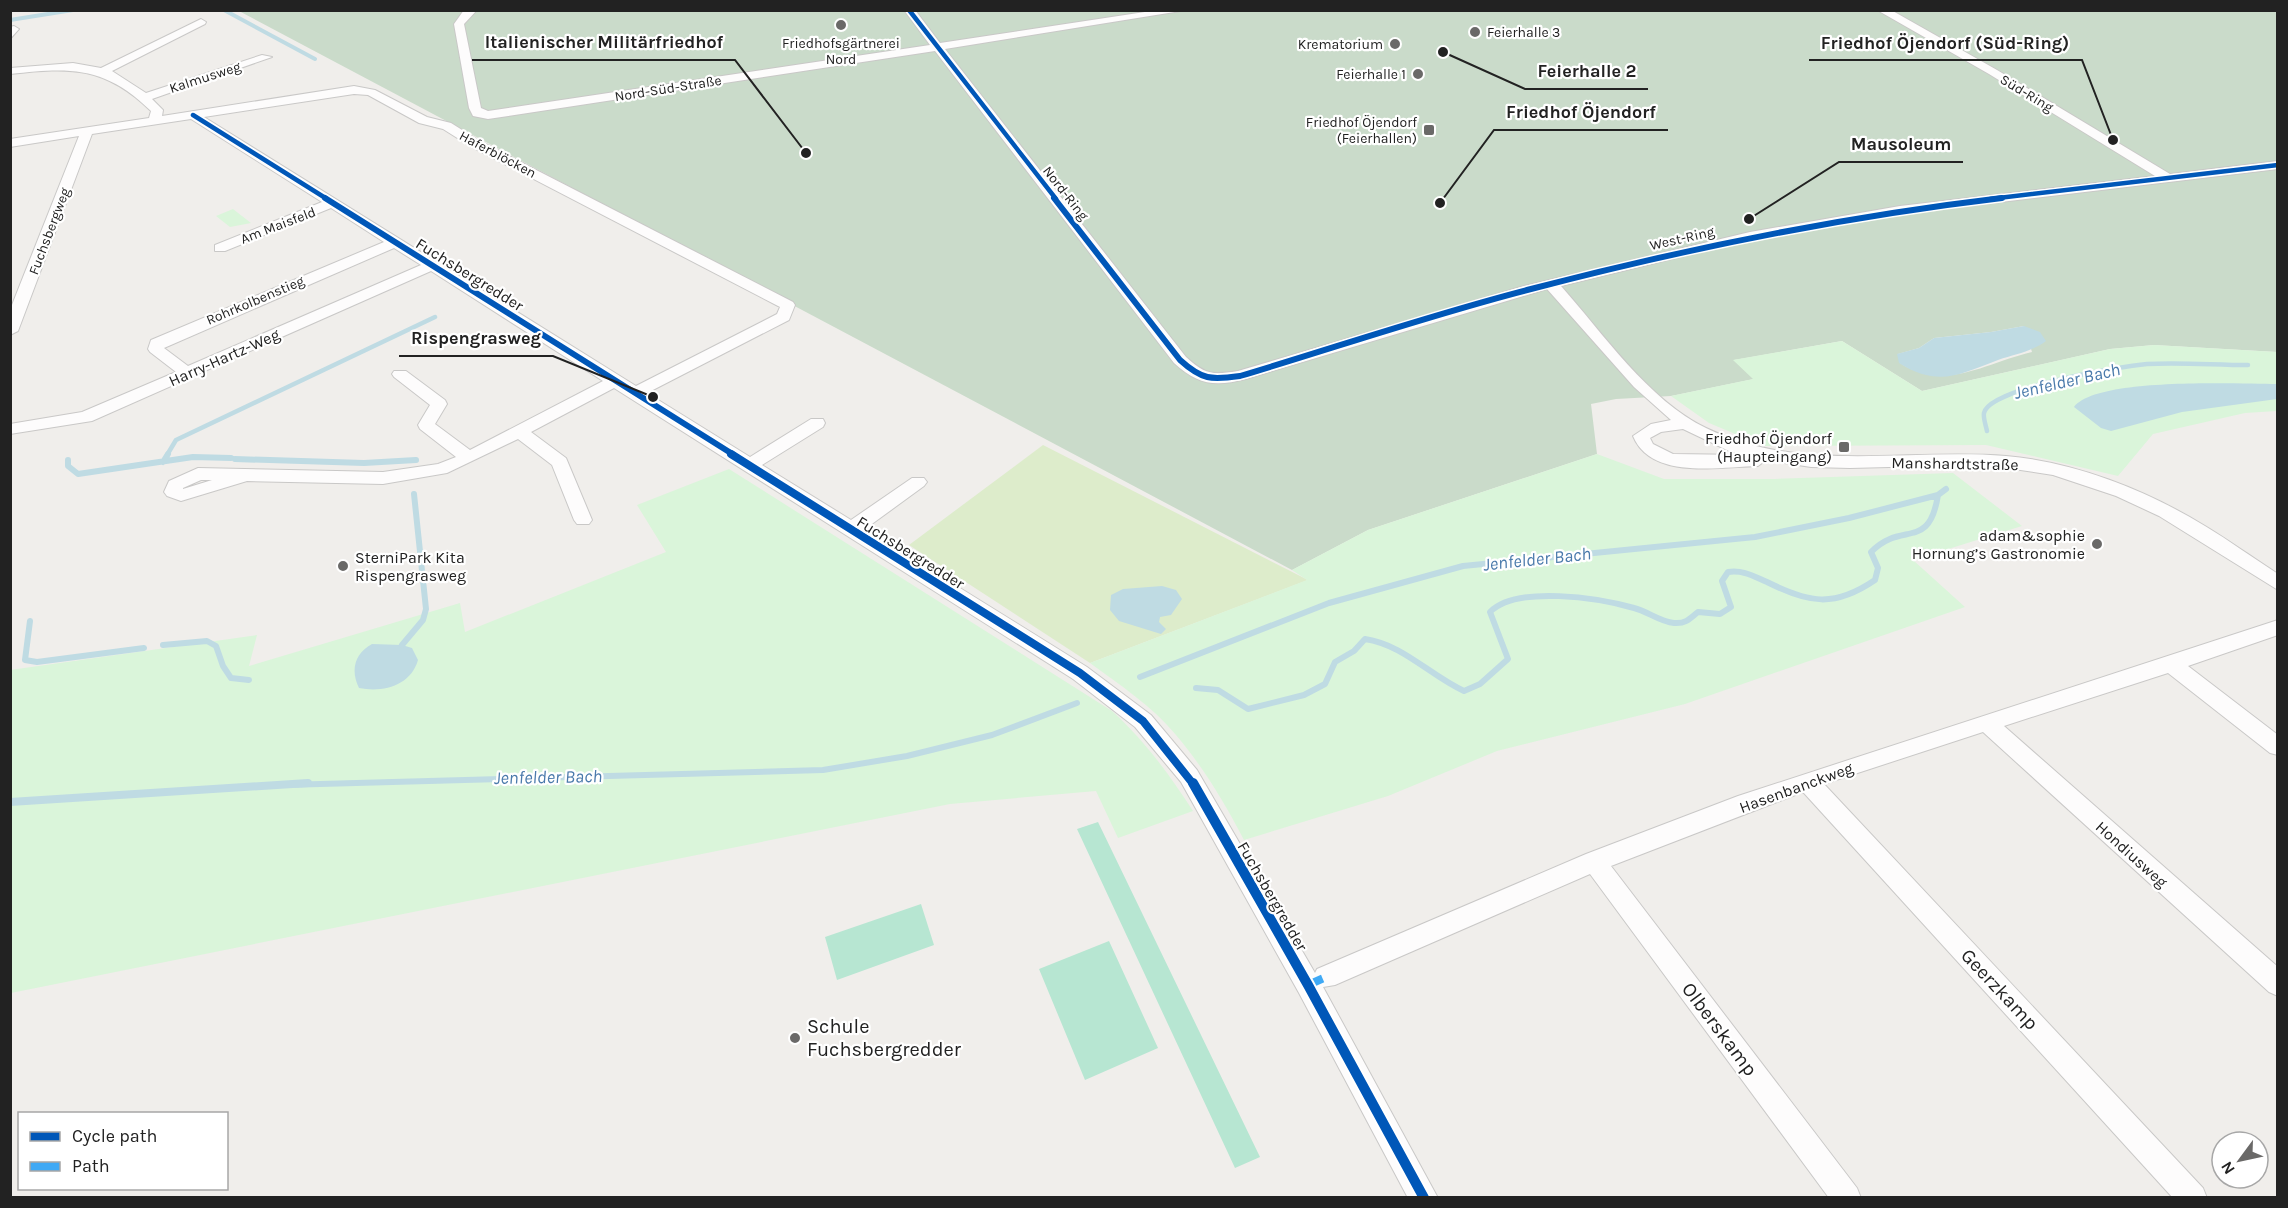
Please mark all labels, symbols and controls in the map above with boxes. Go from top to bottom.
marker: Friedhofsgärtnerei Nord [834,18,848,32]
callout: Italienischer Militärfriedhof [472,24,735,60]
place label: Feierhalle 3 [1487,24,1560,41]
callout: Friedhof Öjendorf (Süd-Ring) [1809,24,2082,60]
marker: Feierhalle 3 [1468,25,1482,39]
text: Italienischer Militärfriedhof [485,31,724,53]
text: Friedhof Öjendorf (Süd-Ring) [1821,32,2069,54]
place label: Friedhofsgärtnerei Nord [782,35,900,68]
place label: Krematorium [1298,36,1383,53]
marker: Krematorium [1388,37,1402,51]
callout: Feierhalle 2 [1525,53,1648,89]
street label: Kalmusweg [167,58,243,97]
text: Feierhalle 2 [1537,60,1637,82]
place label: Feierhalle 1 [1336,66,1406,83]
marker: Feierhalle 1 [1411,67,1425,81]
street label: Süd-Ring [1997,71,2057,116]
street label: Nord-Süd-Straße [613,72,723,105]
callout: Friedhof Öjendorf [1494,94,1668,130]
text: Friedhof Öjendorf [1506,101,1656,123]
place label: Friedhof Öjendorf (Feierhallen) [1306,114,1417,147]
marker: Friedhof Öjendorf (Feierhallen) [1422,123,1436,137]
callout: Mausoleum [1839,126,1963,162]
street label: Haferblöcken [456,127,539,182]
text: Mausoleum [1851,133,1951,155]
street label: Nord-Ring [1039,163,1092,224]
street label: Fuchsbergweg [25,185,74,277]
street label: Am Maisfeld [238,203,318,248]
street label: West-Ring [1648,223,1716,254]
street label: Fuchsbergredder [412,234,527,315]
street label: Rohrkolbenstieg [204,272,307,329]
callout: Rispengrasweg [399,320,553,356]
street label: Harry-Hartz-Weg [166,324,283,390]
text: Rispengrasweg [411,327,541,349]
water label: Jenfelder Bach [2012,358,2122,404]
place label: Friedhof Öjendorf (Haupteingang) [1705,429,1833,466]
marker: Friedhof Öjendorf (Haupteingang) [1837,440,1851,454]
street label: Manshardtstraße [1891,453,2019,474]
street label: Fuchsbergredder [853,512,968,593]
place label: adam&sophie Hornung’s Gastronomie [1912,526,2085,563]
marker: adam&sophie Hornung’s Gastronomie [2090,537,2104,551]
water label: Jenfelder Bach [1482,542,1592,576]
place label: SterniPark Kita Rispengrasweg [355,548,466,585]
marker: SterniPark Kita Rispengrasweg [336,559,350,573]
street label: Hasenbanckweg [1737,758,1856,817]
water label: Jenfelder Bach [494,765,602,789]
street label: Hondiusweg [2092,817,2172,892]
street label: Fuchsbergredder [1234,838,1312,955]
street label: Geerzkamp [1956,944,2043,1035]
street label: Olberskamp [1677,978,1762,1081]
place label: Schule Fuchsbergredder [807,1015,962,1061]
marker: Schule Fuchsbergredder [788,1031,802,1045]
legend [18,1112,228,1190]
text: Cycle path [72,1125,157,1147]
north arrow [2210,1130,2270,1190]
text: Path [72,1155,110,1177]
text: N [2217,1158,2239,1178]

